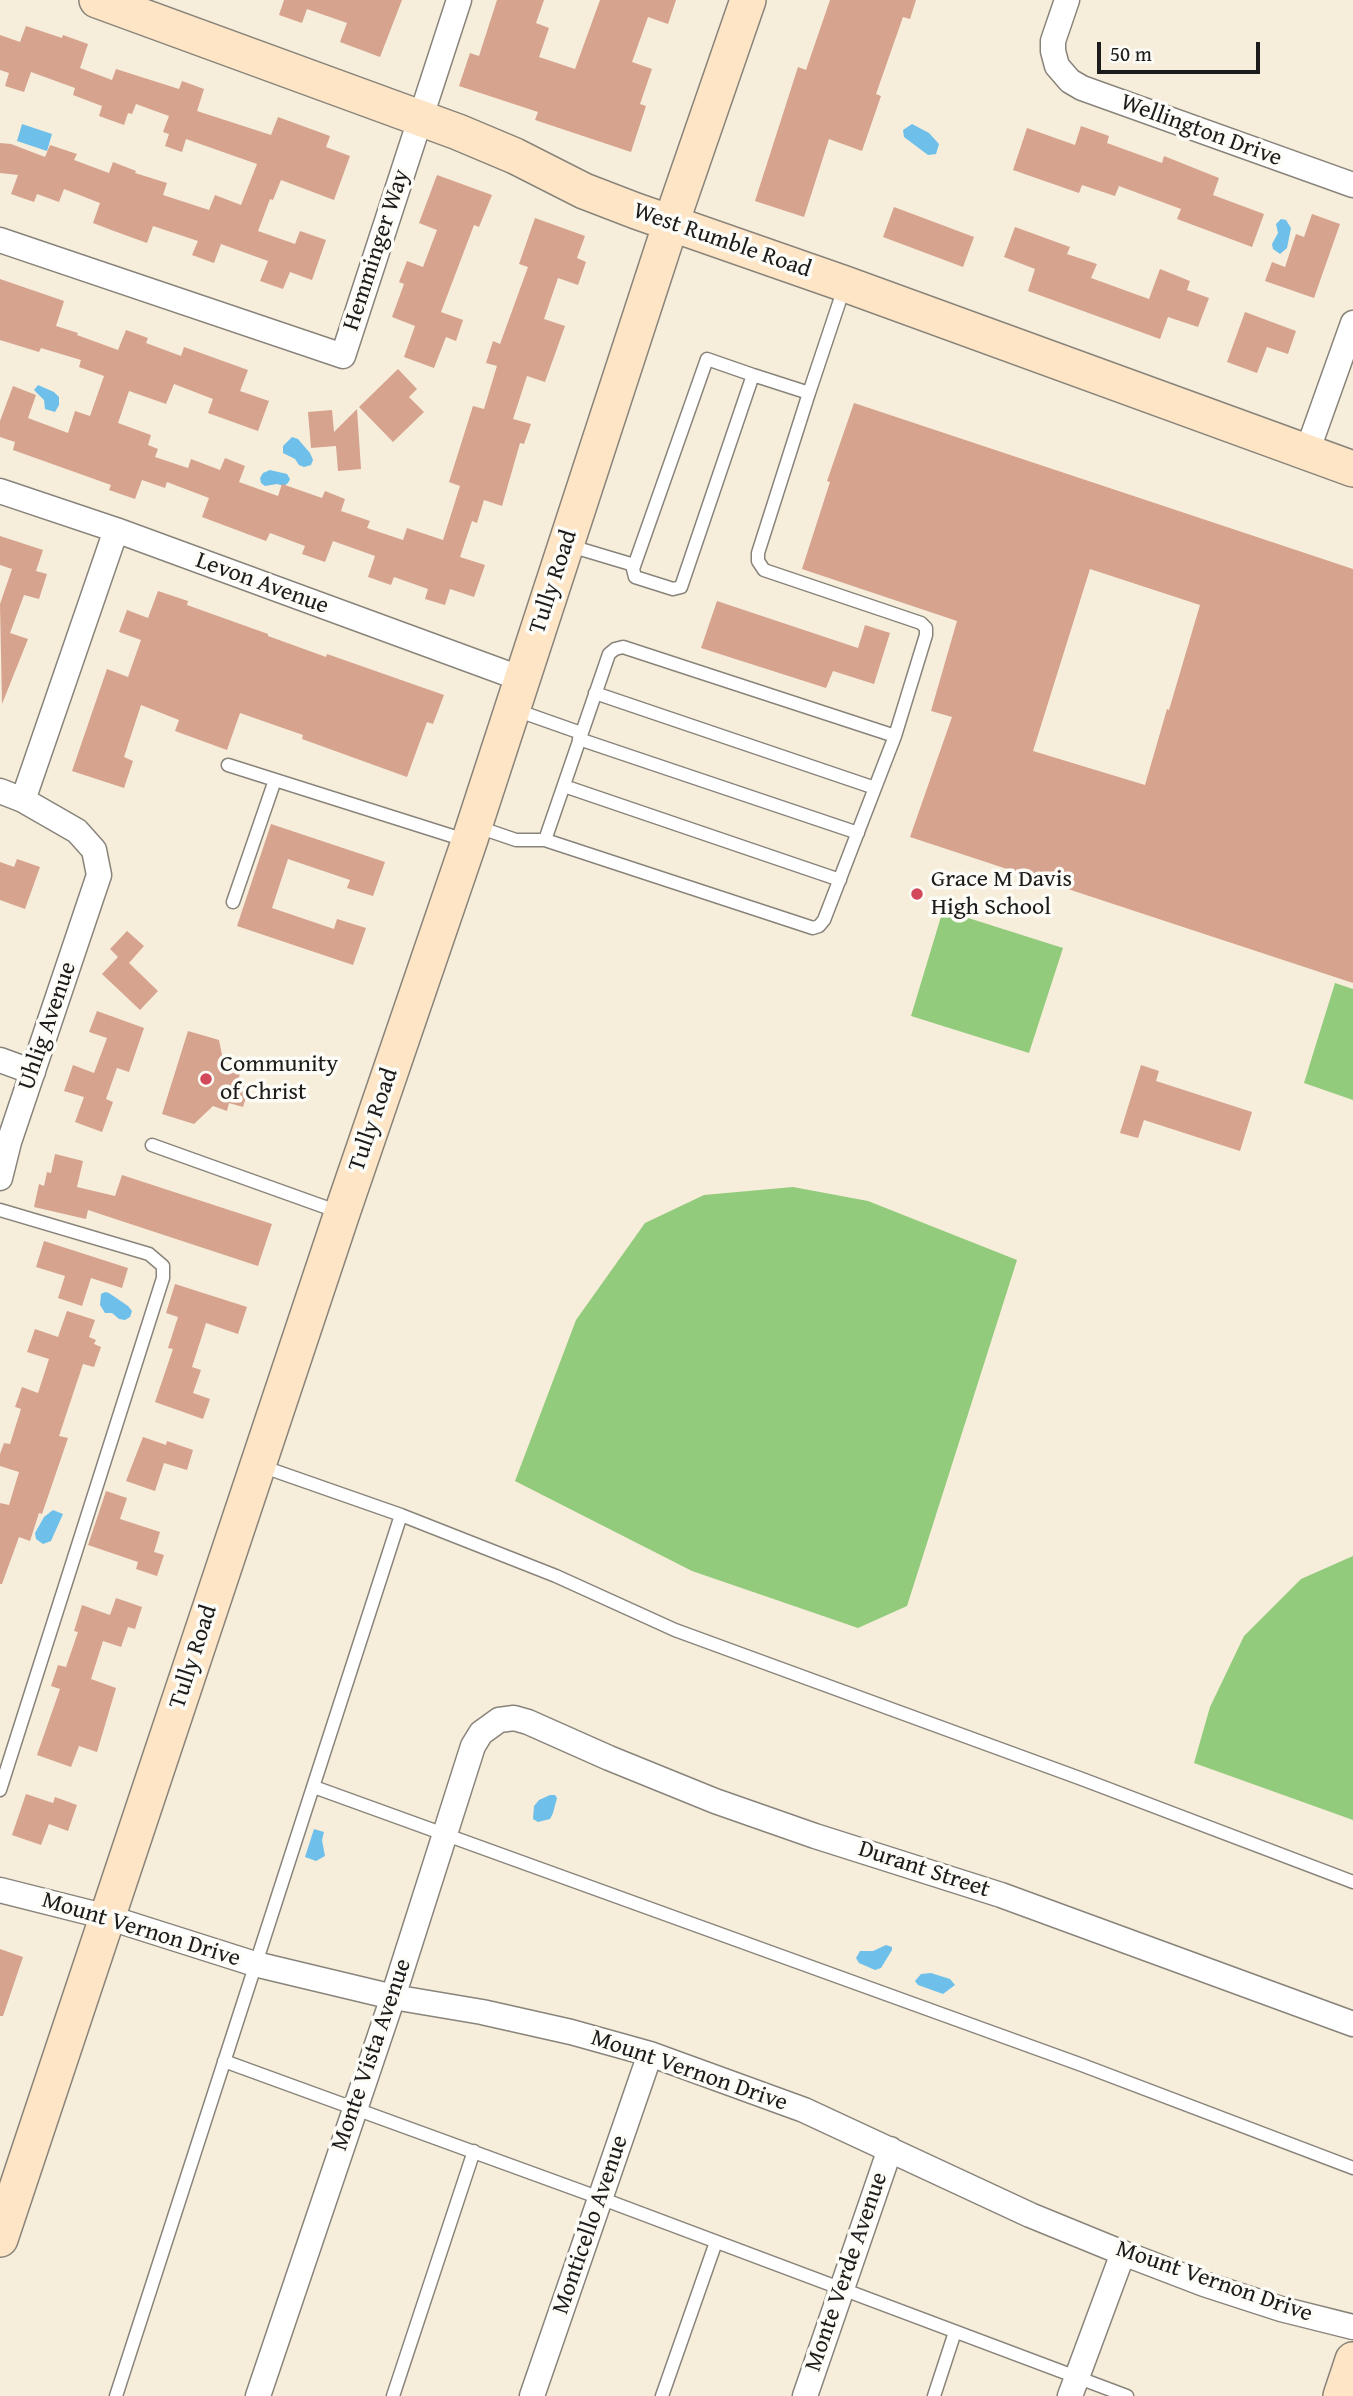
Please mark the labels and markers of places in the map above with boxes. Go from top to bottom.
place label: Grace M Davis High School [931,866,1072,922]
marker: Grace M Davis High School [909,886,925,902]
place label: Community of Christ [220,1051,338,1107]
marker: Community of Christ [198,1071,214,1087]

